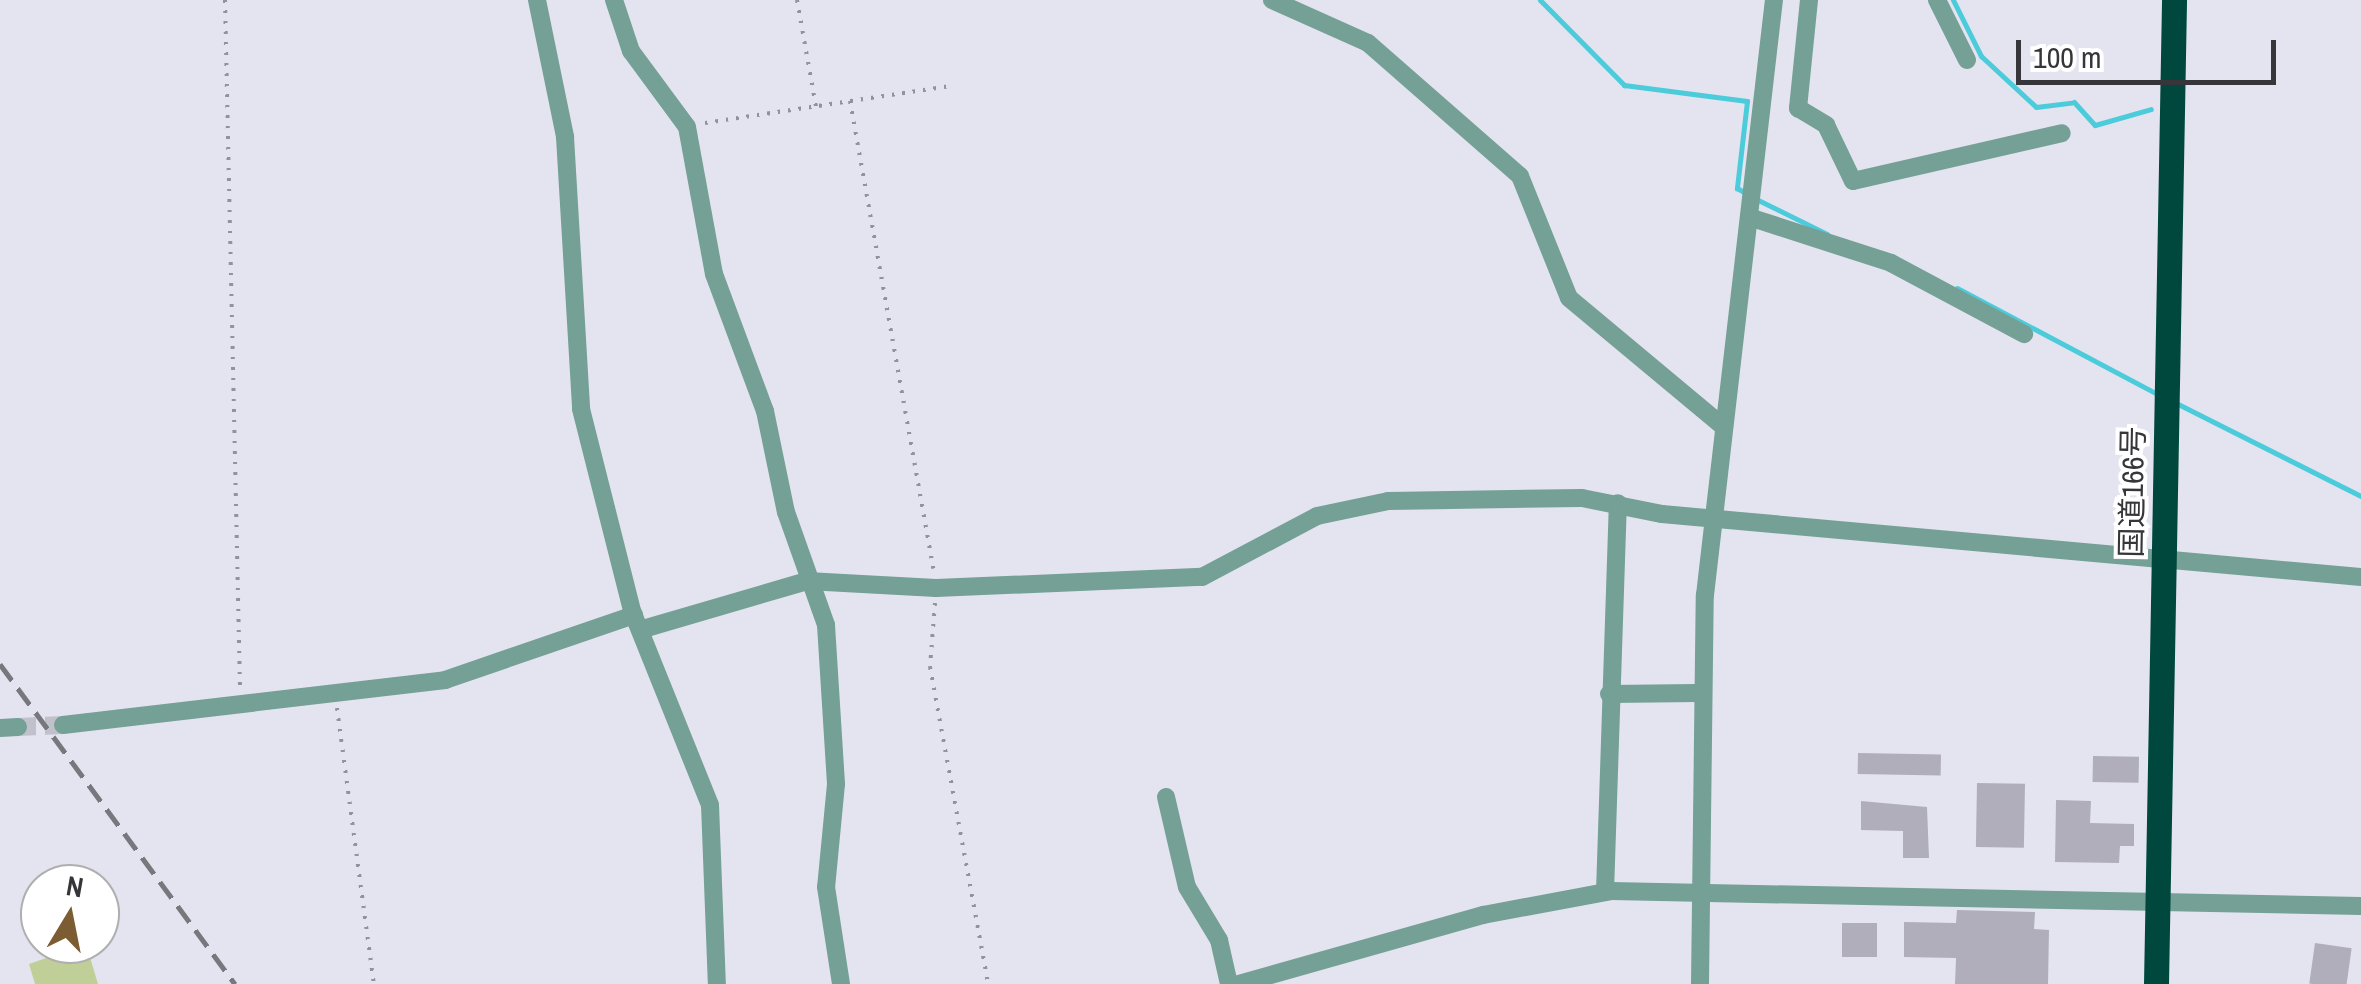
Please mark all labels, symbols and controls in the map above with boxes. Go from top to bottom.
scale bar [2021,20,2281,82]
text: 100 m [2033,37,2101,77]
street label: 国道166号 [2113,426,2151,558]
north arrow [20,864,120,964]
text: N [63,866,86,907]

